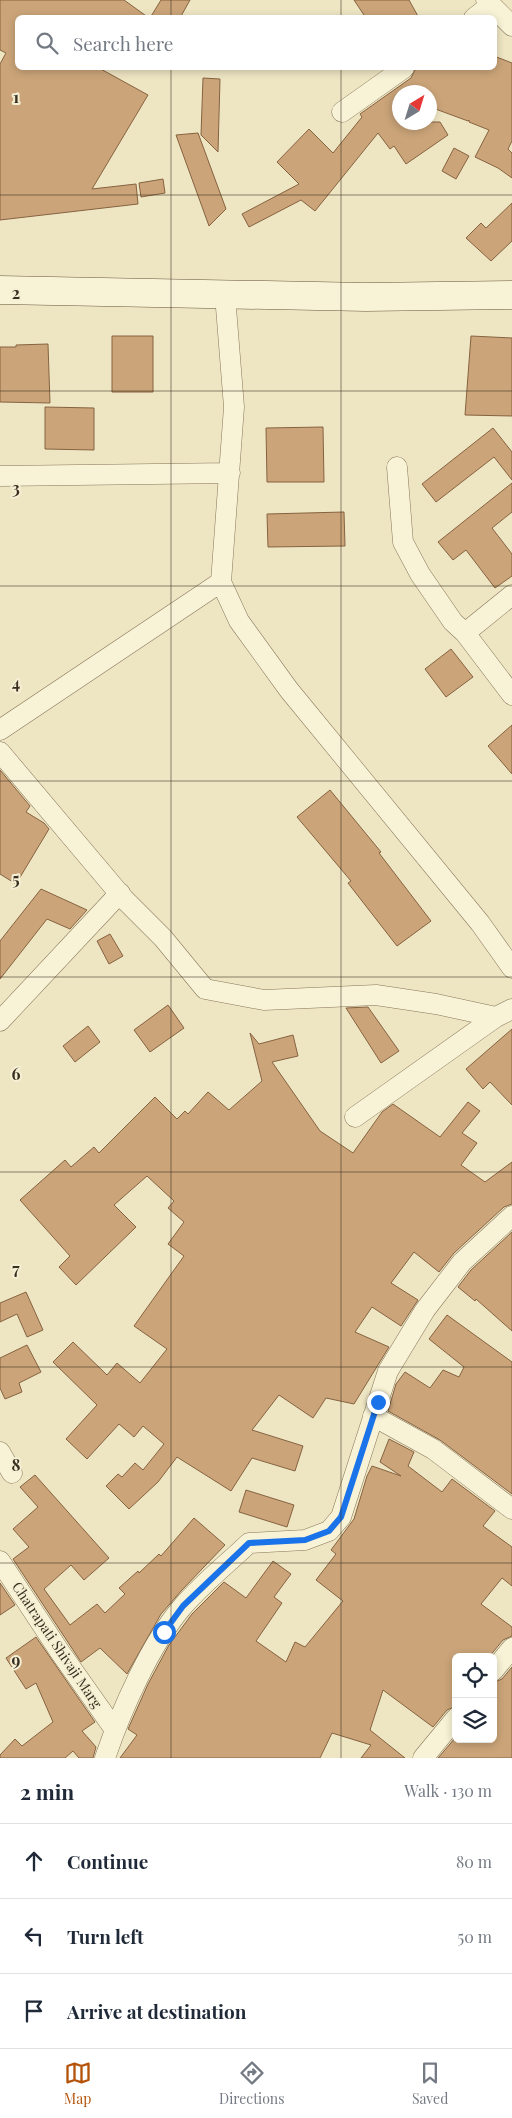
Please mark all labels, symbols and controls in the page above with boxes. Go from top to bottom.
search box [15,15,497,70]
icon: search [33,29,61,57]
text: Search here [73,30,173,56]
north arrow [392,85,437,130]
text: 1 [13,86,19,107]
text: 2 [12,282,20,303]
text: 3 [12,477,20,498]
text: 4 [12,672,20,693]
text: 5 [12,868,20,889]
text: 6 [12,1063,21,1084]
text: 7 [12,1258,20,1279]
route end [367,1391,390,1414]
text: 8 [12,1454,21,1475]
street label: Chatrapati Shivaji Marg [8,1578,107,1712]
route start [153,1621,176,1644]
text: 9 [12,1649,21,1670]
map controls [452,1653,497,1743]
button: locate [452,1653,497,1698]
button: layers [452,1698,497,1743]
text: 2 min [20,1777,74,1805]
text: Walk · 130 m [404,1780,492,1801]
icon: ahead [20,1847,48,1875]
text: Continue [67,1848,148,1874]
text: 80 m [456,1851,492,1872]
icon: left [20,1922,48,1950]
text: Turn left [67,1923,144,1949]
text: 50 m [458,1926,492,1947]
icon: arrive [20,1997,48,2025]
text: Arrive at destination [67,1998,247,2024]
tab: Map [64,2059,92,2108]
tab: Directions [219,2059,285,2108]
tab: Saved [412,2059,448,2108]

